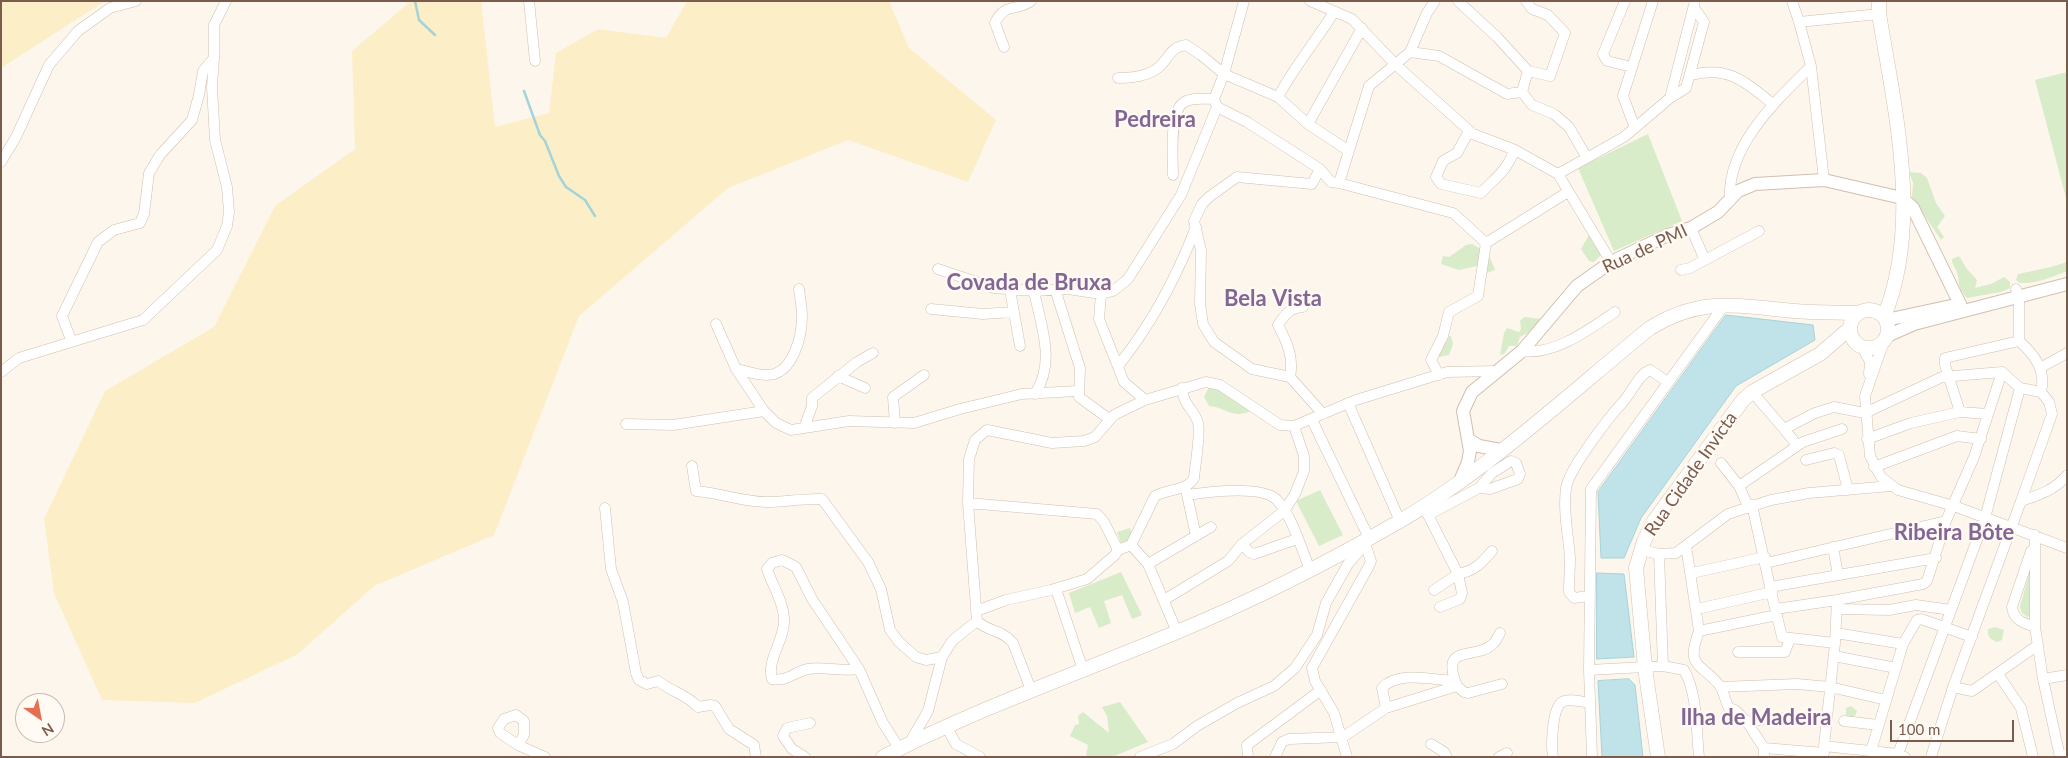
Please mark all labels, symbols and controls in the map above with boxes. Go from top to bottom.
district label: Pedreira [1114,107,1196,133]
street label: Rua de PMI [1599,220,1691,278]
district label: Covada de Bruxa [946,270,1112,296]
district label: Bela Vista [1224,286,1322,312]
street label: Rua Cidade Invicta [1640,408,1742,540]
district label: Ribeira Bôte [1894,520,2014,546]
north arrow [15,693,65,743]
district label: Ilha de Madeira [1680,705,1832,731]
scale bar [1893,710,2017,742]
text: N [39,720,57,740]
text: 100 m [1898,720,1940,738]

